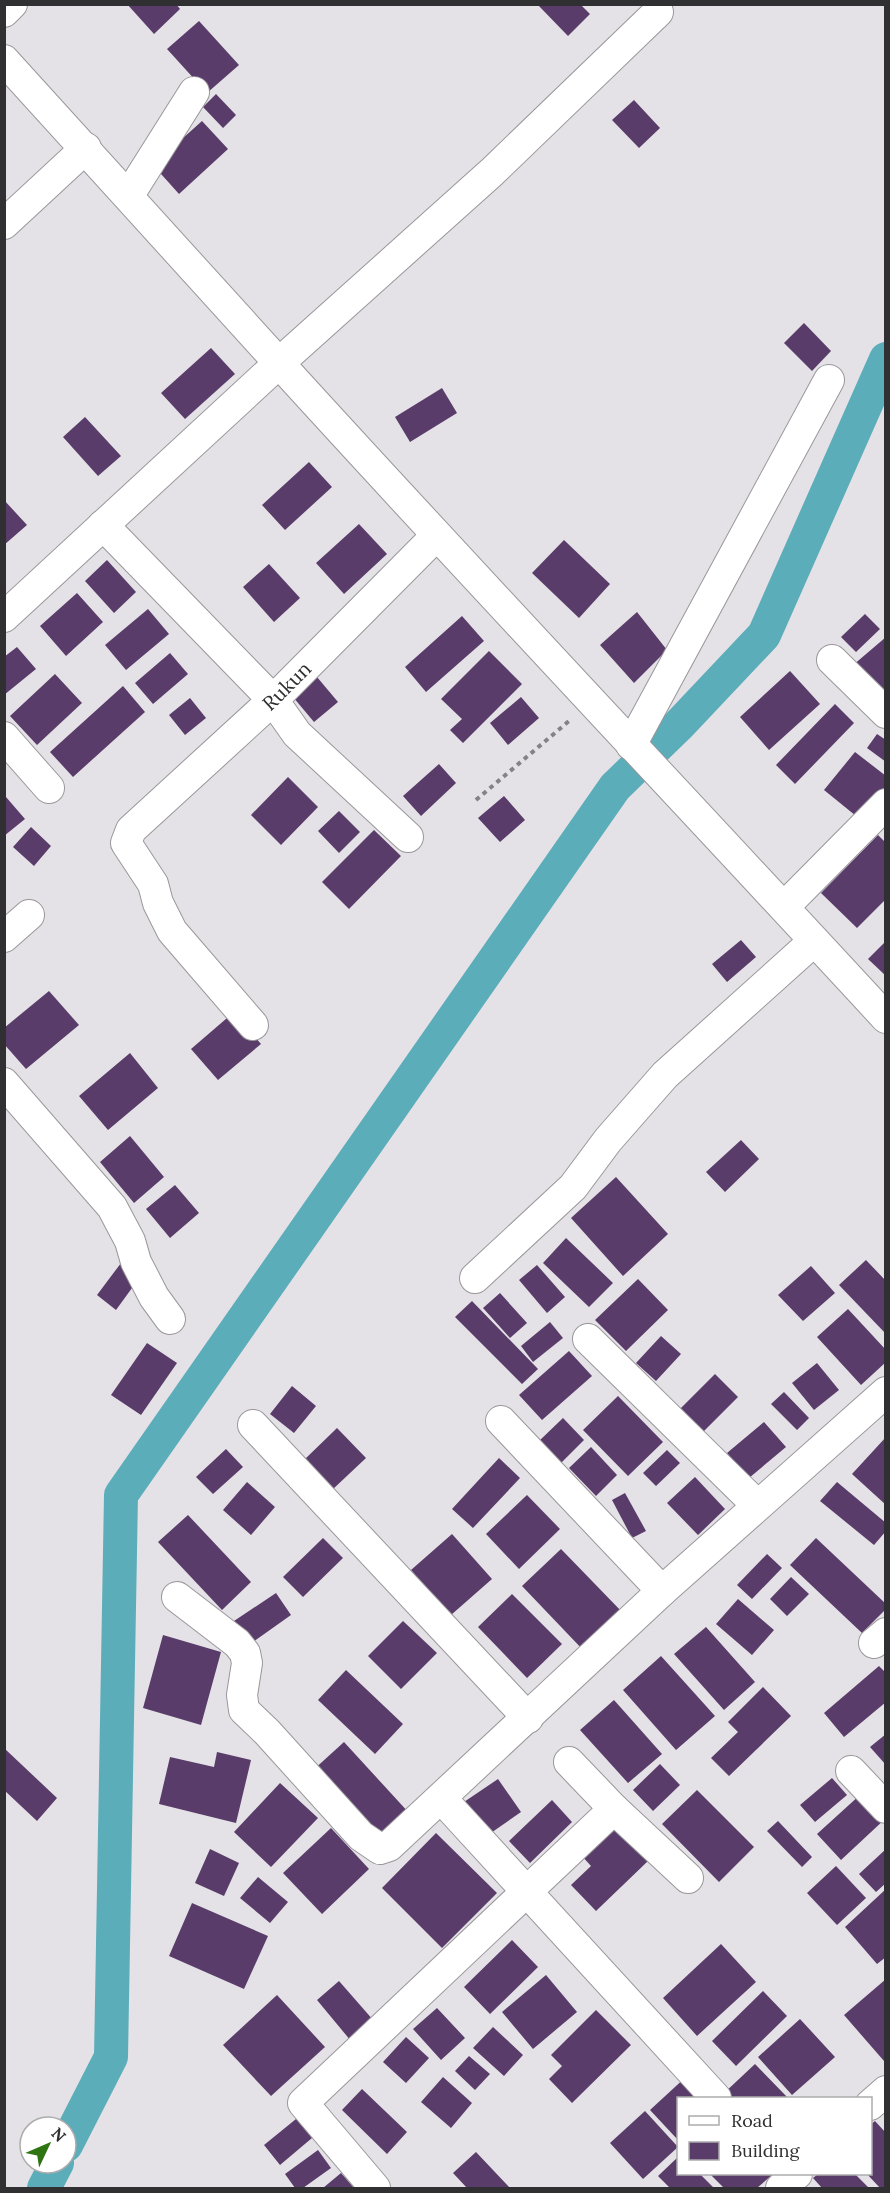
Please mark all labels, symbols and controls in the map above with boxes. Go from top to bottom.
street label: Rukun [257,656,316,716]
legend [677,2097,872,2175]
text: Road [731,2109,773,2132]
north arrow [18,2115,78,2175]
text: N [47,2123,70,2146]
text: Building [731,2139,801,2162]

